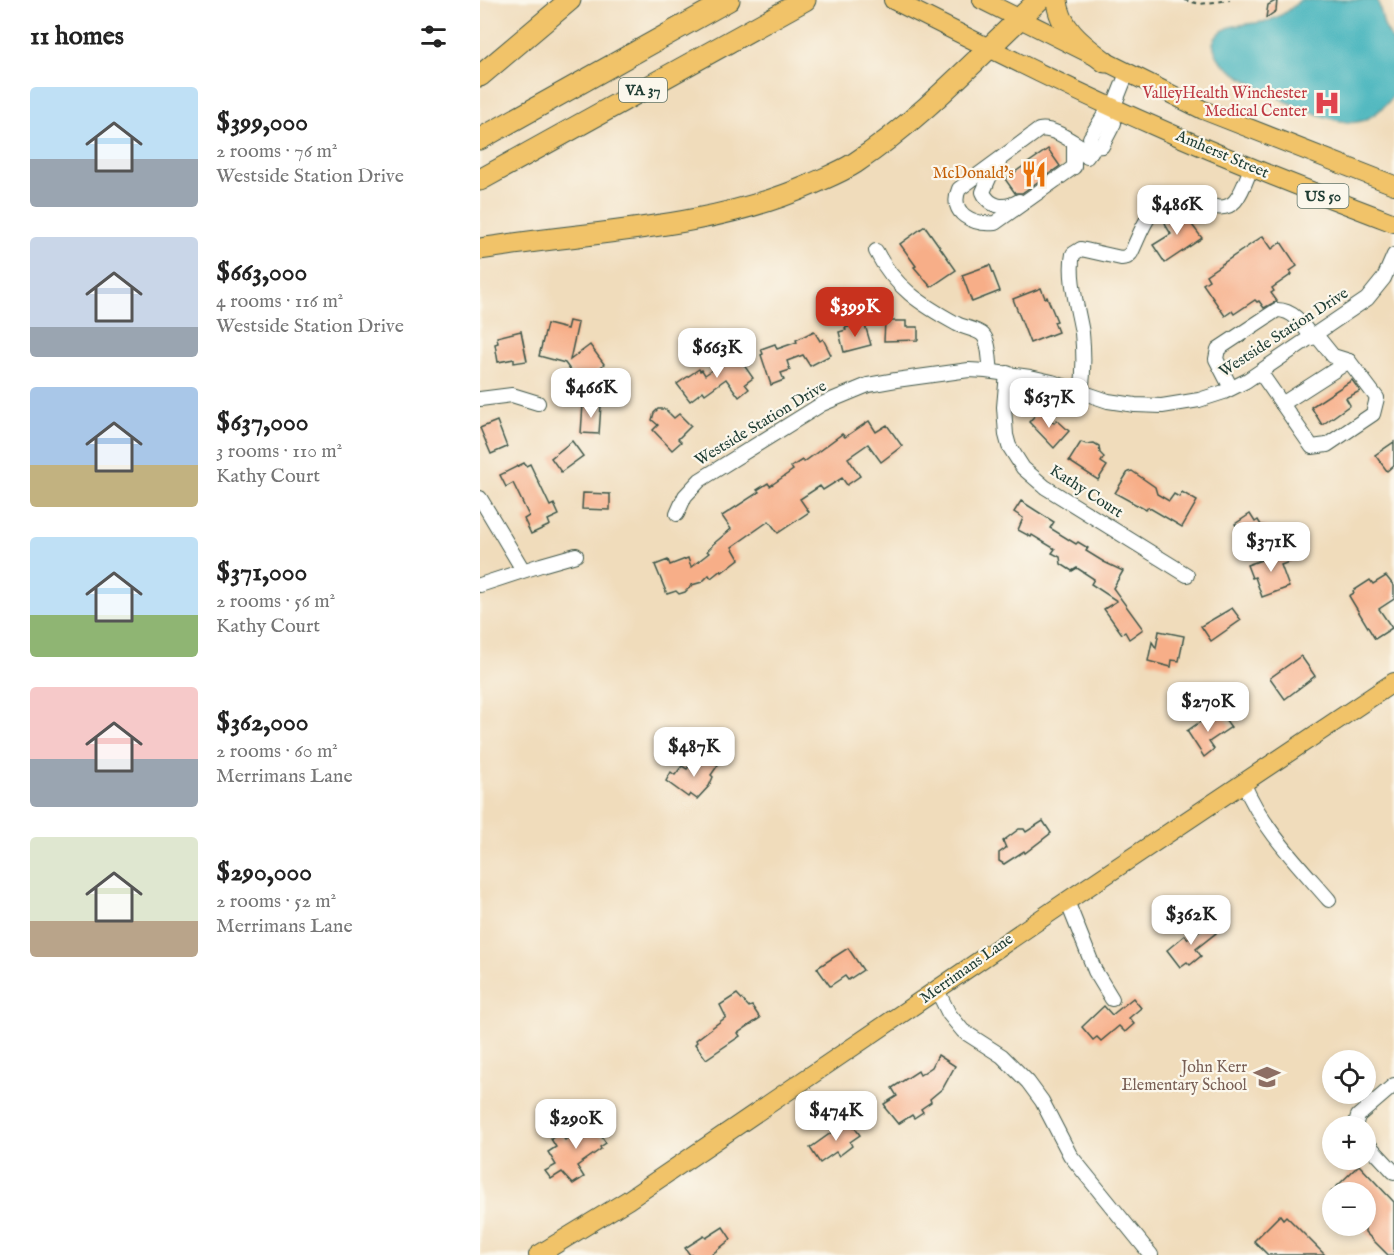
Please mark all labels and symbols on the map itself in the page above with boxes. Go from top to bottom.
road number: VA 37 [619,78,667,102]
place label: ValleyHealth Winchester Medical Center [1141,84,1307,122]
hospital icon: ValleyHealth Winchester Medical Center [1312,88,1342,118]
street label: Amherst Street [1172,126,1272,184]
restaurant icon: McDonald's [1019,159,1049,189]
place label: McDonald's [933,164,1014,184]
road number: US 50 [1298,184,1348,208]
pin: $486K [1135,185,1219,236]
street label: Westside Station Drive [1216,284,1352,382]
pin: $399K [813,287,897,338]
pin: $663K [675,328,759,379]
pin: $466K [549,368,633,419]
street label: Westside Station Drive [691,377,831,471]
pin: $637K [1007,378,1091,429]
street label: Kathy Court [1046,461,1127,523]
pin: $371K [1229,522,1313,573]
pin: $270K [1166,682,1250,733]
pin: $487K [652,727,736,778]
pin: $362K [1149,895,1233,946]
street label: Merrimans Lane [916,929,1018,1009]
place label: John Kerr Elementary School [1121,1058,1248,1096]
school or university icon: John Kerr Elementary School [1252,1062,1282,1092]
pin: $474K [794,1091,878,1142]
pin: $290K [534,1099,618,1150]

